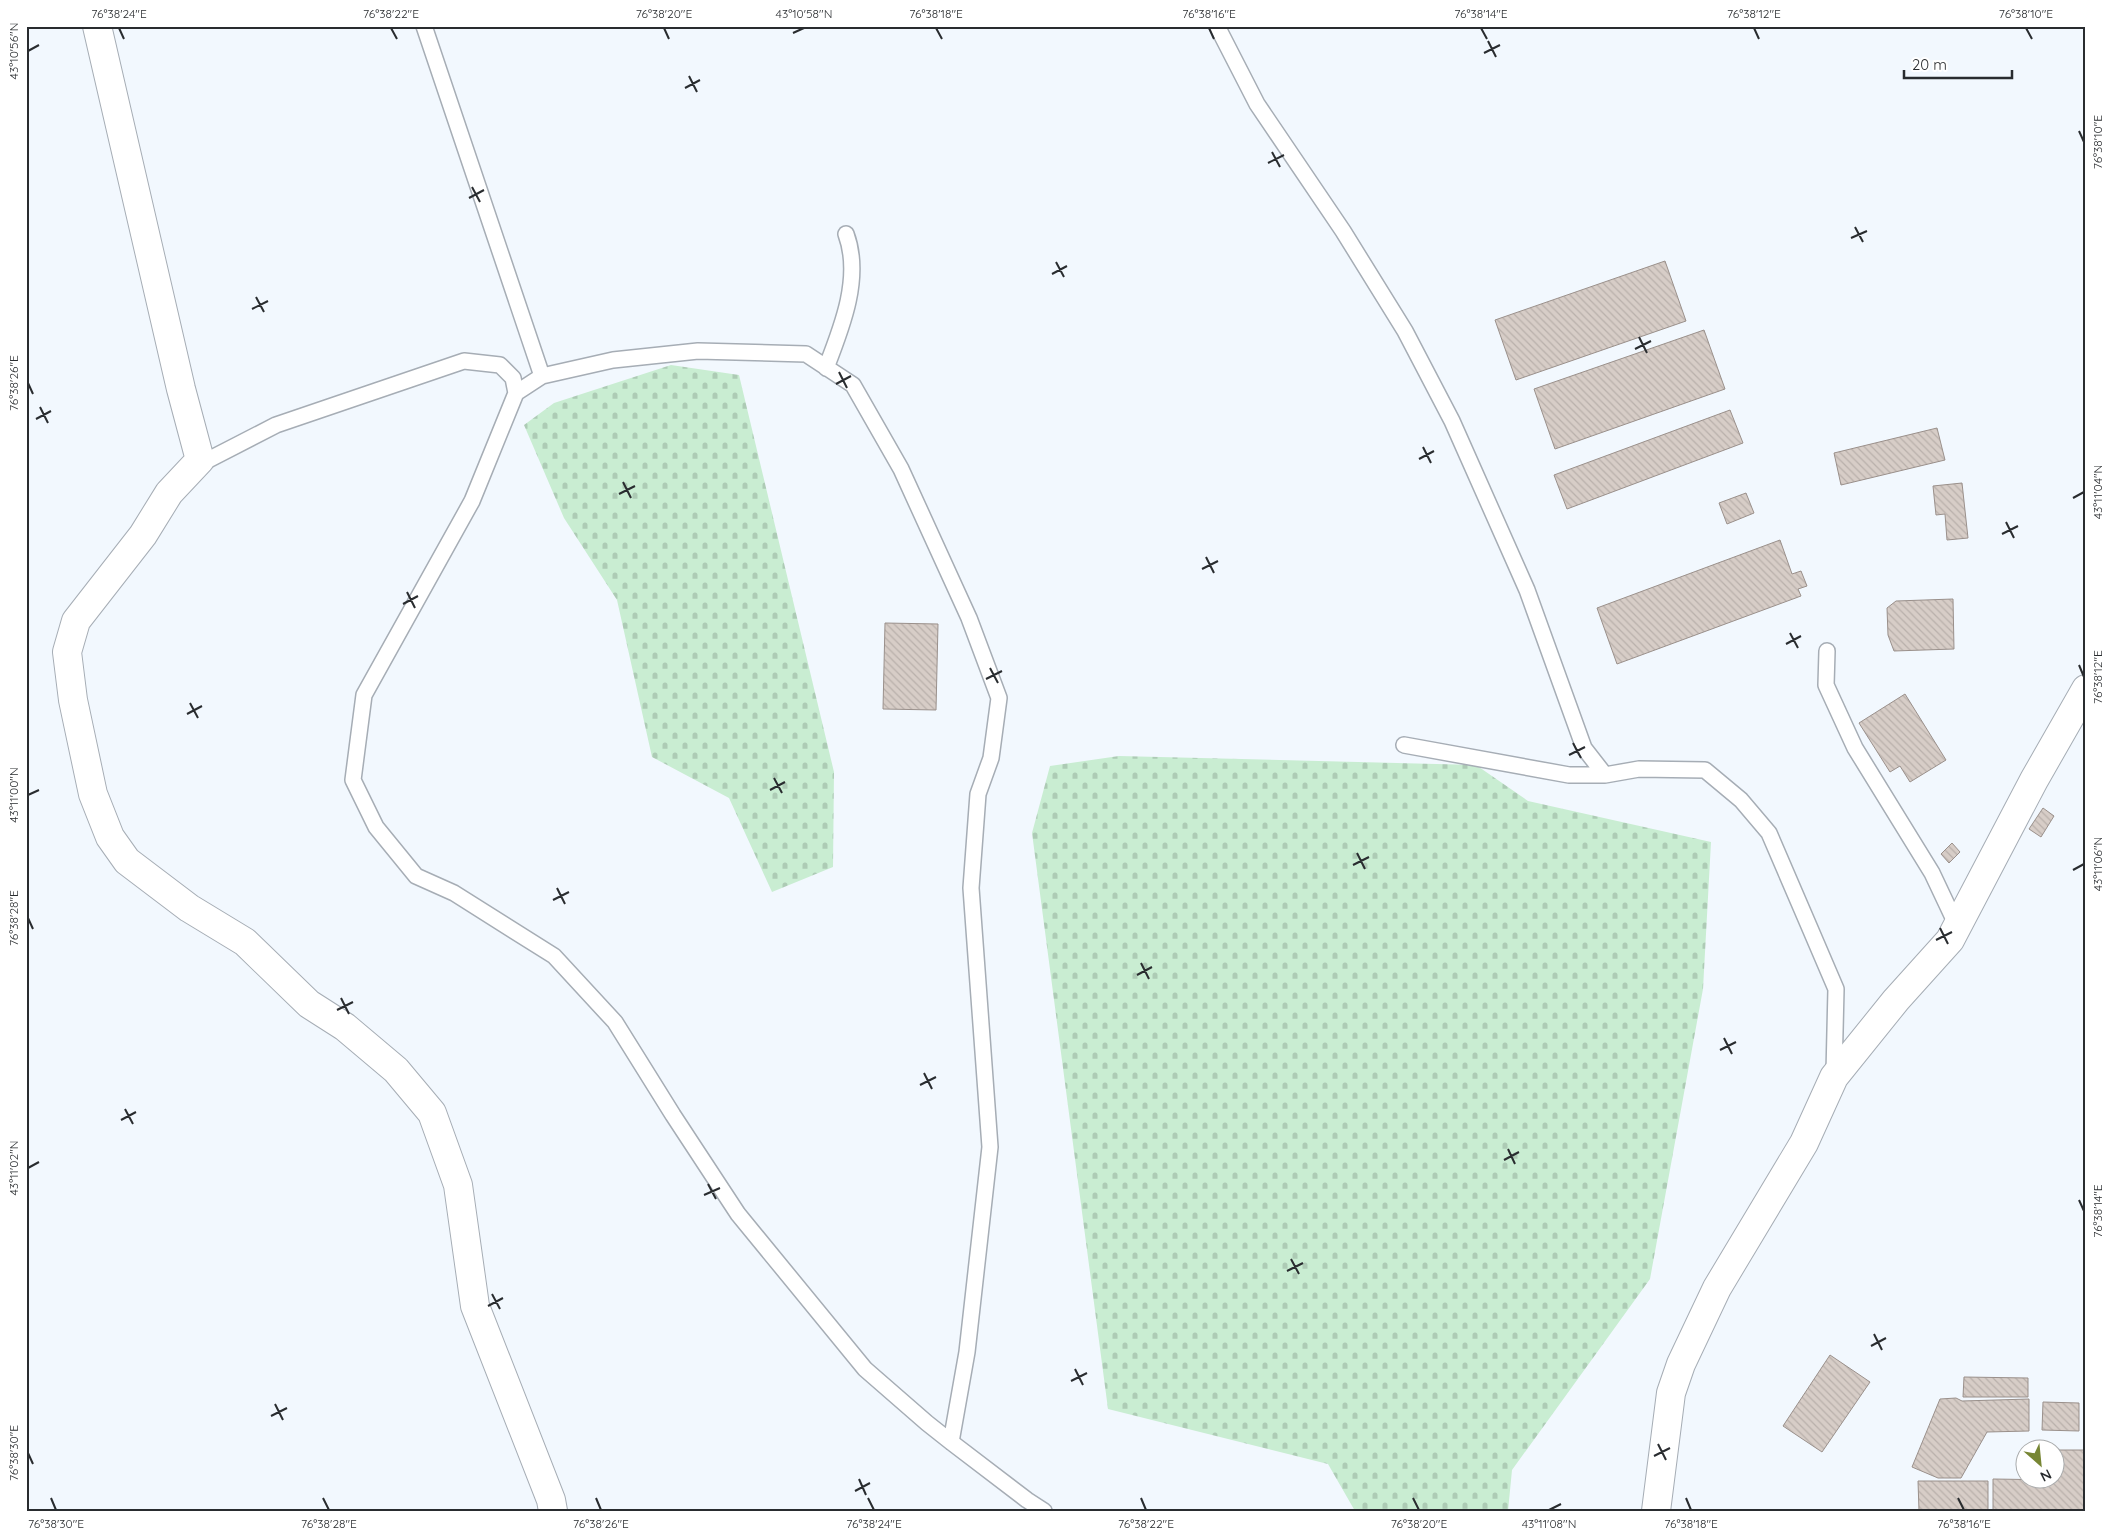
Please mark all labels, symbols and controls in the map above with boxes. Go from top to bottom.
text: 76°38'24"E [91,6,147,21]
text: 76°38'22"E [363,6,419,21]
text: 76°38'20"E [636,6,692,21]
text: 43°10'58"N [776,6,832,21]
text: 76°38'18"E [909,6,963,21]
text: 76°38'16"E [1182,6,1236,21]
text: 76°38'14"E [1454,6,1508,21]
text: 76°38'12"E [1727,6,1781,21]
text: 76°38'10"E [1999,6,2053,21]
text: 43°10'56"N [6,23,21,79]
scale bar [1904,48,2012,80]
text: 20 m [1912,55,1947,74]
text: 76°38'10"E [2090,115,2105,169]
text: 76°38'26"E [6,355,21,411]
text: 43°11'04"N [2090,465,2105,519]
text: 76°38'12"E [2090,650,2105,704]
text: 43°11'00"N [6,767,21,823]
text: 43°11'06"N [2090,837,2105,891]
text: 76°38'28"E [6,890,21,946]
text: 43°11'02"N [6,1141,21,1195]
text: 76°38'14"E [2090,1184,2105,1238]
text: 76°38'30"E [6,1425,21,1481]
north arrow [2014,1440,2064,1490]
text: N [2037,1465,2055,1486]
text: 76°38'30"E [28,1516,84,1531]
text: 76°38'28"E [301,1516,357,1531]
text: 76°38'26"E [573,1516,629,1531]
text: 76°38'24"E [846,1516,902,1531]
text: 76°38'22"E [1118,1516,1174,1531]
text: 76°38'20"E [1391,1516,1447,1531]
text: 43°11'08"N [1522,1516,1576,1531]
text: 76°38'18"E [1664,1516,1718,1531]
text: 76°38'16"E [1937,1516,1991,1531]

